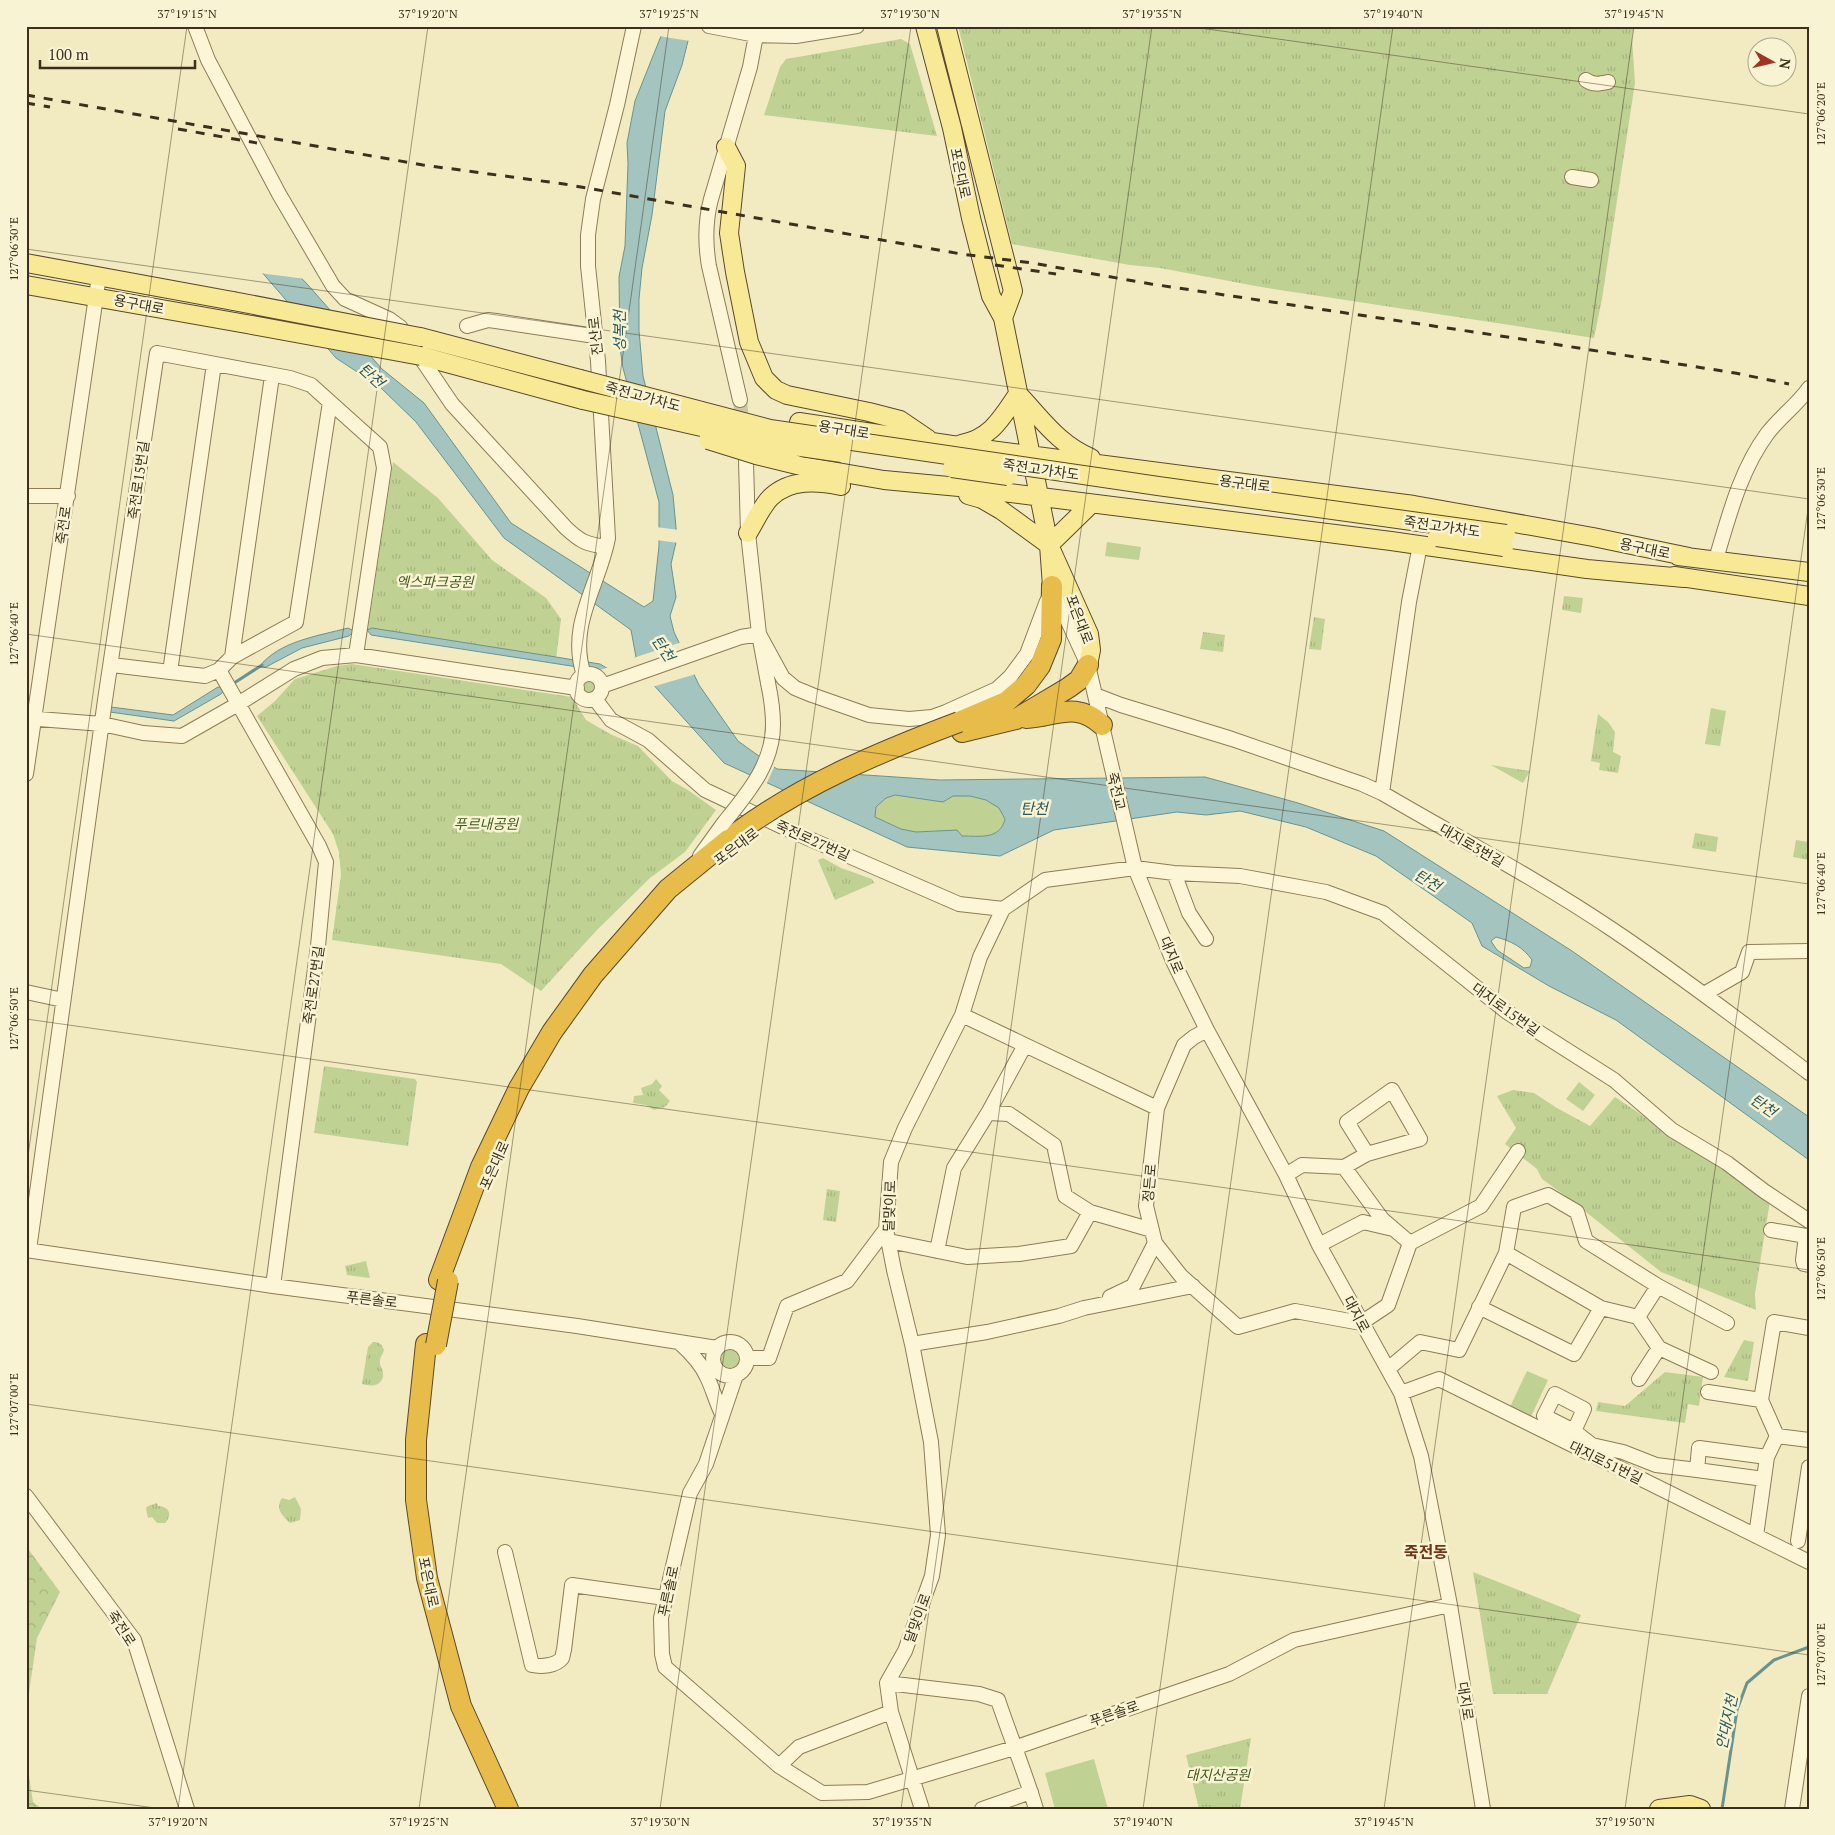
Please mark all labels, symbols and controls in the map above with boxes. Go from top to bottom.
text: 37°19'15"N [157,6,217,21]
text: 37°19'20"N [398,6,458,21]
text: 37°19'25"N [639,6,699,21]
text: 37°19'30"N [880,6,940,21]
text: 37°19'35"N [1122,6,1182,21]
text: 37°19'40"N [1363,6,1423,21]
text: 37°19'45"N [1604,6,1664,21]
scale bar [40,38,195,70]
north arrow [1748,38,1798,88]
text: 100 m [48,44,89,64]
text: N [1775,57,1796,71]
text: 127°06'20"E [1813,82,1828,146]
street label: 포은대로 [946,146,976,200]
text: 127°06'30"E [6,217,21,281]
street label: 용구대로 [112,290,166,318]
water label: 성복천 [609,308,629,352]
street label: 진산로 [584,316,606,356]
water label: 탄천 [355,358,391,393]
street label: 죽전고가차도 [603,377,683,415]
street label: 용구대로 [817,416,871,442]
street label: 죽전로15번길 [123,439,153,521]
street label: 죽전고가차도 [1001,454,1081,484]
text: 127°06'30"E [1813,467,1828,531]
street label: 용구대로 [1218,470,1272,496]
street label: 죽전로 [51,504,75,545]
street label: 죽전고가차도 [1402,511,1482,541]
street label: 용구대로 [1618,533,1672,563]
park label: 엑스파크공원 [396,572,475,591]
street label: 포은대로 [1062,592,1098,647]
text: 127°06'40"E [6,602,21,666]
water label: 탄천 [648,631,681,667]
street label: 죽전교 [1103,770,1131,812]
water label: 탄천 [1020,798,1050,818]
park label: 푸르내공원 [454,814,519,833]
street label: 죽전로27번길 [773,815,853,865]
street label: 대지로3번길 [1436,819,1508,871]
street label: 포은대로 [710,823,762,869]
text: 127°06'40"E [1813,852,1828,916]
water label: 탄천 [1411,864,1447,897]
street label: 대지로 [1156,934,1188,977]
street label: 죽전로27번길 [298,944,328,1026]
street label: 대지로15번길 [1468,978,1544,1040]
text: 127°06'50"E [6,987,21,1051]
water label: 탄천 [1747,1089,1783,1122]
street label: 포은대로 [475,1137,513,1192]
street label: 정든로 [1138,1163,1160,1203]
street label: 달맞이로 [879,1180,899,1232]
text: 127°06'50"E [1813,1237,1828,1301]
street label: 푸른솔로 [345,1286,399,1312]
street label: 대지로 [1340,1292,1375,1336]
text: 127°07'00"E [6,1373,21,1437]
street label: 대지로51번길 [1566,1436,1646,1488]
district label: 죽전동 [1404,1541,1448,1563]
street label: 포은대로 [414,1555,444,1609]
street label: 푸른솔로 [653,1564,683,1618]
street label: 달맞이로 [899,1590,935,1645]
street label: 죽전로 [104,1607,141,1649]
text: 127°07'00"E [1813,1623,1828,1687]
street label: 대지로 [1454,1680,1478,1722]
water label: 안대지천 [1710,1691,1742,1751]
street label: 푸른솔로 [1087,1696,1142,1730]
park label: 대지산공원 [1186,1765,1251,1784]
text: 37°19'20"N [148,1814,208,1829]
text: 37°19'25"N [389,1814,449,1829]
text: 37°19'30"N [630,1814,690,1829]
text: 37°19'35"N [872,1814,932,1829]
text: 37°19'40"N [1113,1814,1173,1829]
text: 37°19'45"N [1354,1814,1414,1829]
text: 37°19'50"N [1595,1814,1655,1829]

